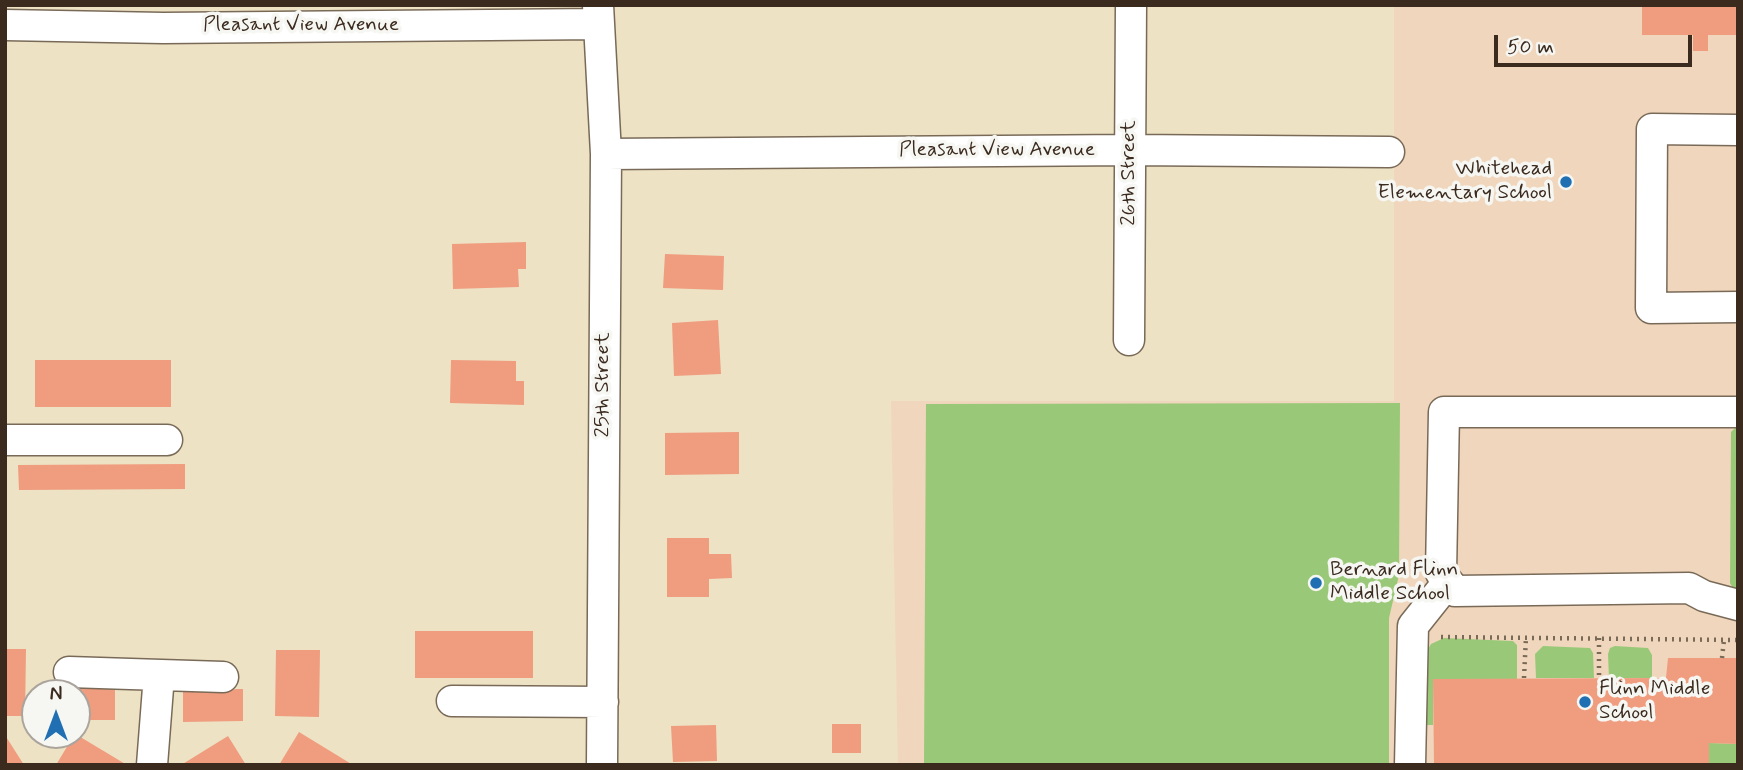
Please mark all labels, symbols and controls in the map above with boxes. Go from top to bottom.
street label: Pleasant View Avenue [203,13,399,39]
scale bar [1498,21,1696,65]
text: 50 m [1507,33,1554,61]
street label: 26th Street [1117,120,1143,226]
street label: Pleasant View Avenue [899,138,1095,164]
place label: Whitehead Elementary School [1377,157,1552,207]
marker: Whitehead Elementary School [1558,174,1574,190]
street label: 25th Street [591,333,617,437]
place label: Bernard Flinn Middle School [1330,558,1458,608]
marker: Bernard Flinn Middle School [1308,575,1324,591]
place label: Flinn Middle School [1599,677,1710,727]
north arrow [21,679,91,749]
text: N [50,682,62,707]
marker: Flinn Middle School [1577,694,1593,710]

